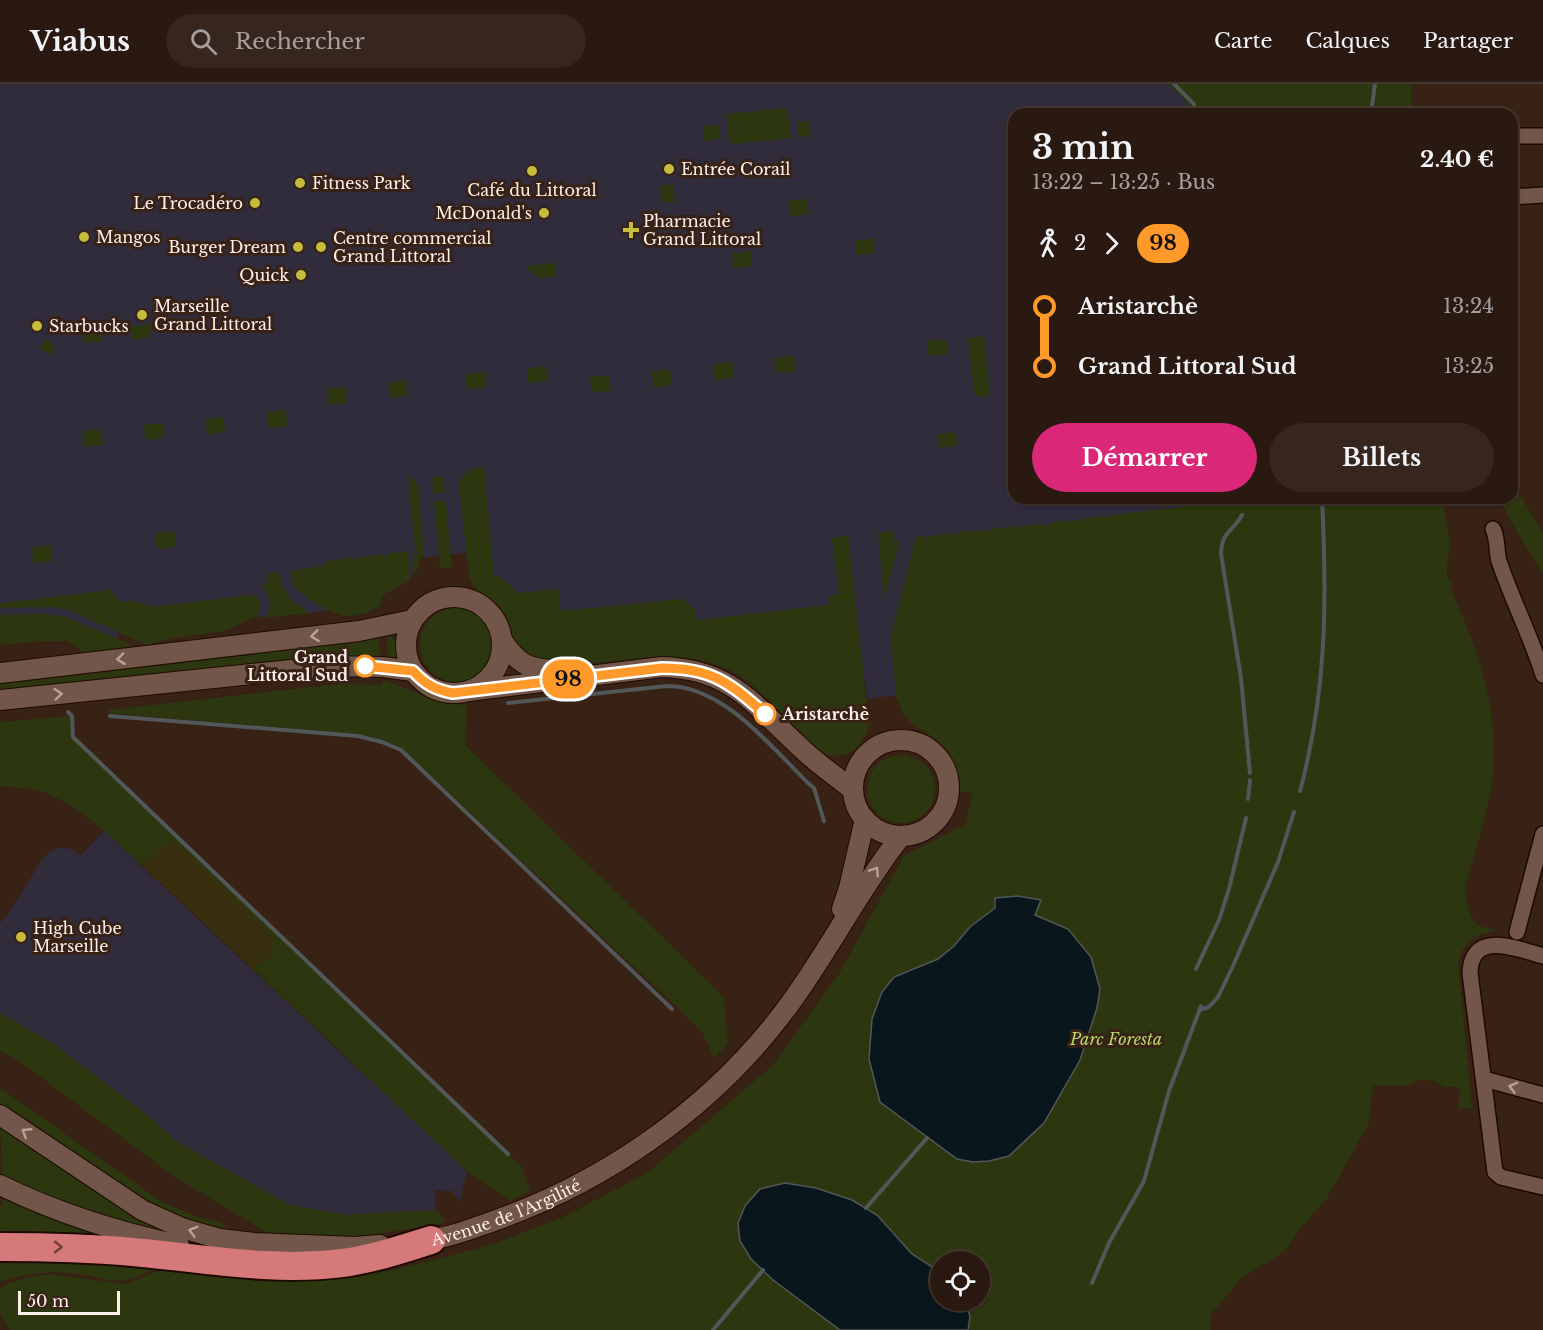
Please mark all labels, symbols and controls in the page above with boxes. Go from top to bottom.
search box [166,14,586,68]
text: Viabus [30,24,130,59]
icon: search [187,25,220,58]
text: Rechercher [235,28,365,55]
text: Carte [1214,28,1272,54]
text: Calques [1305,28,1390,54]
text: Partager [1423,28,1513,54]
text: 3 min [1032,127,1134,168]
text: 2.40 € [1420,146,1494,173]
place label: Entrée Corail [681,159,791,179]
marker: Entrée Corail [662,162,676,176]
marker: Café du Littoral [525,164,539,178]
text: 13:22 – 13:25 · Bus [1032,170,1215,194]
place label: Fitness Park [312,173,411,193]
marker: Fitness Park [293,176,307,190]
place label: Café du Littoral [467,180,597,200]
place label: Le Trocadéro [133,193,243,213]
marker: Le Trocadéro [248,196,262,210]
place label: McDonald's [435,203,532,223]
marker: McDonald's [537,206,551,220]
place label: Pharmacie Grand Littoral [643,211,761,249]
marker: Pharmacie Grand Littoral [624,223,638,237]
place label: Mangos [96,227,161,247]
icon: walk [1032,227,1065,260]
icon: forward [1095,227,1128,260]
place label: Centre commercial Grand Littoral [333,228,491,266]
marker: Mangos [77,230,91,244]
text: 98 [1149,230,1177,256]
text: 2 [1074,231,1086,255]
place label: Burger Dream [168,237,286,257]
marker: Burger Dream [291,240,305,254]
marker: Centre commercial Grand Littoral [314,240,328,254]
place label: Quick [239,265,289,285]
marker: Quick [294,268,308,282]
text: Aristarchè [1078,293,1198,320]
text: 13:24 [1443,294,1494,318]
place label: Marseille Grand Littoral [154,296,272,334]
marker: Marseille Grand Littoral [135,308,149,322]
place label: Starbucks [49,316,129,336]
marker: Starbucks [30,319,44,333]
text: Grand Littoral Sud [1078,353,1296,380]
text: 13:25 [1443,354,1494,378]
button: Démarrer [1032,423,1257,492]
button: Billets [1269,423,1494,492]
one-way arrow [310,629,319,642]
place label: Grand Littoral Sud [247,647,348,685]
one-way arrow [116,653,126,665]
marker: Grand Littoral Sud [354,655,376,677]
line badge: 98 [541,660,595,698]
text: 98 [554,666,582,692]
one-way arrow [54,688,63,701]
marker: Aristarchè [754,703,776,725]
place label: Aristarchè [781,704,869,724]
one-way arrow [868,867,879,878]
place label: High Cube Marseille [33,918,122,956]
marker: High Cube Marseille [14,930,28,944]
park label: Parc Foresta [1069,1029,1162,1049]
one-way arrow [1508,1082,1519,1094]
one-way arrow [22,1128,33,1139]
street label: Avenue de l'Argilité [429,1175,584,1250]
one-way arrow [188,1226,199,1238]
one-way arrow [54,1241,63,1253]
map controls [930,1251,990,1311]
button: locate [930,1251,990,1311]
scale bar [18,1288,120,1316]
text: 50 m [27,1291,69,1311]

